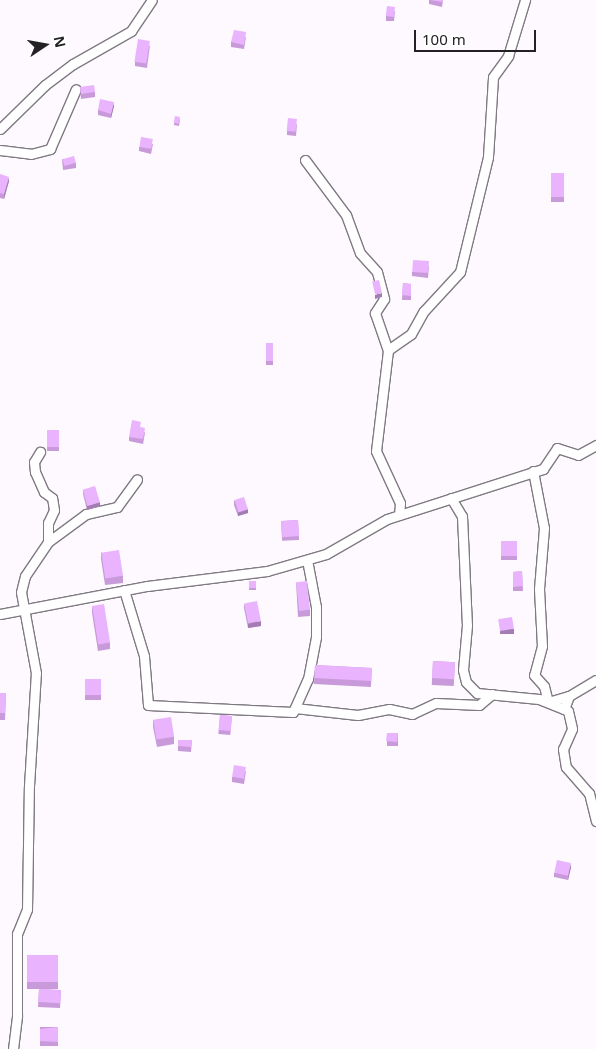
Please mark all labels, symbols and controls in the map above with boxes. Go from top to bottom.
north arrow [20,20,70,70]
scale bar [416,20,538,52]
text: 100 m [422,29,466,49]
text: N [50,34,71,49]

